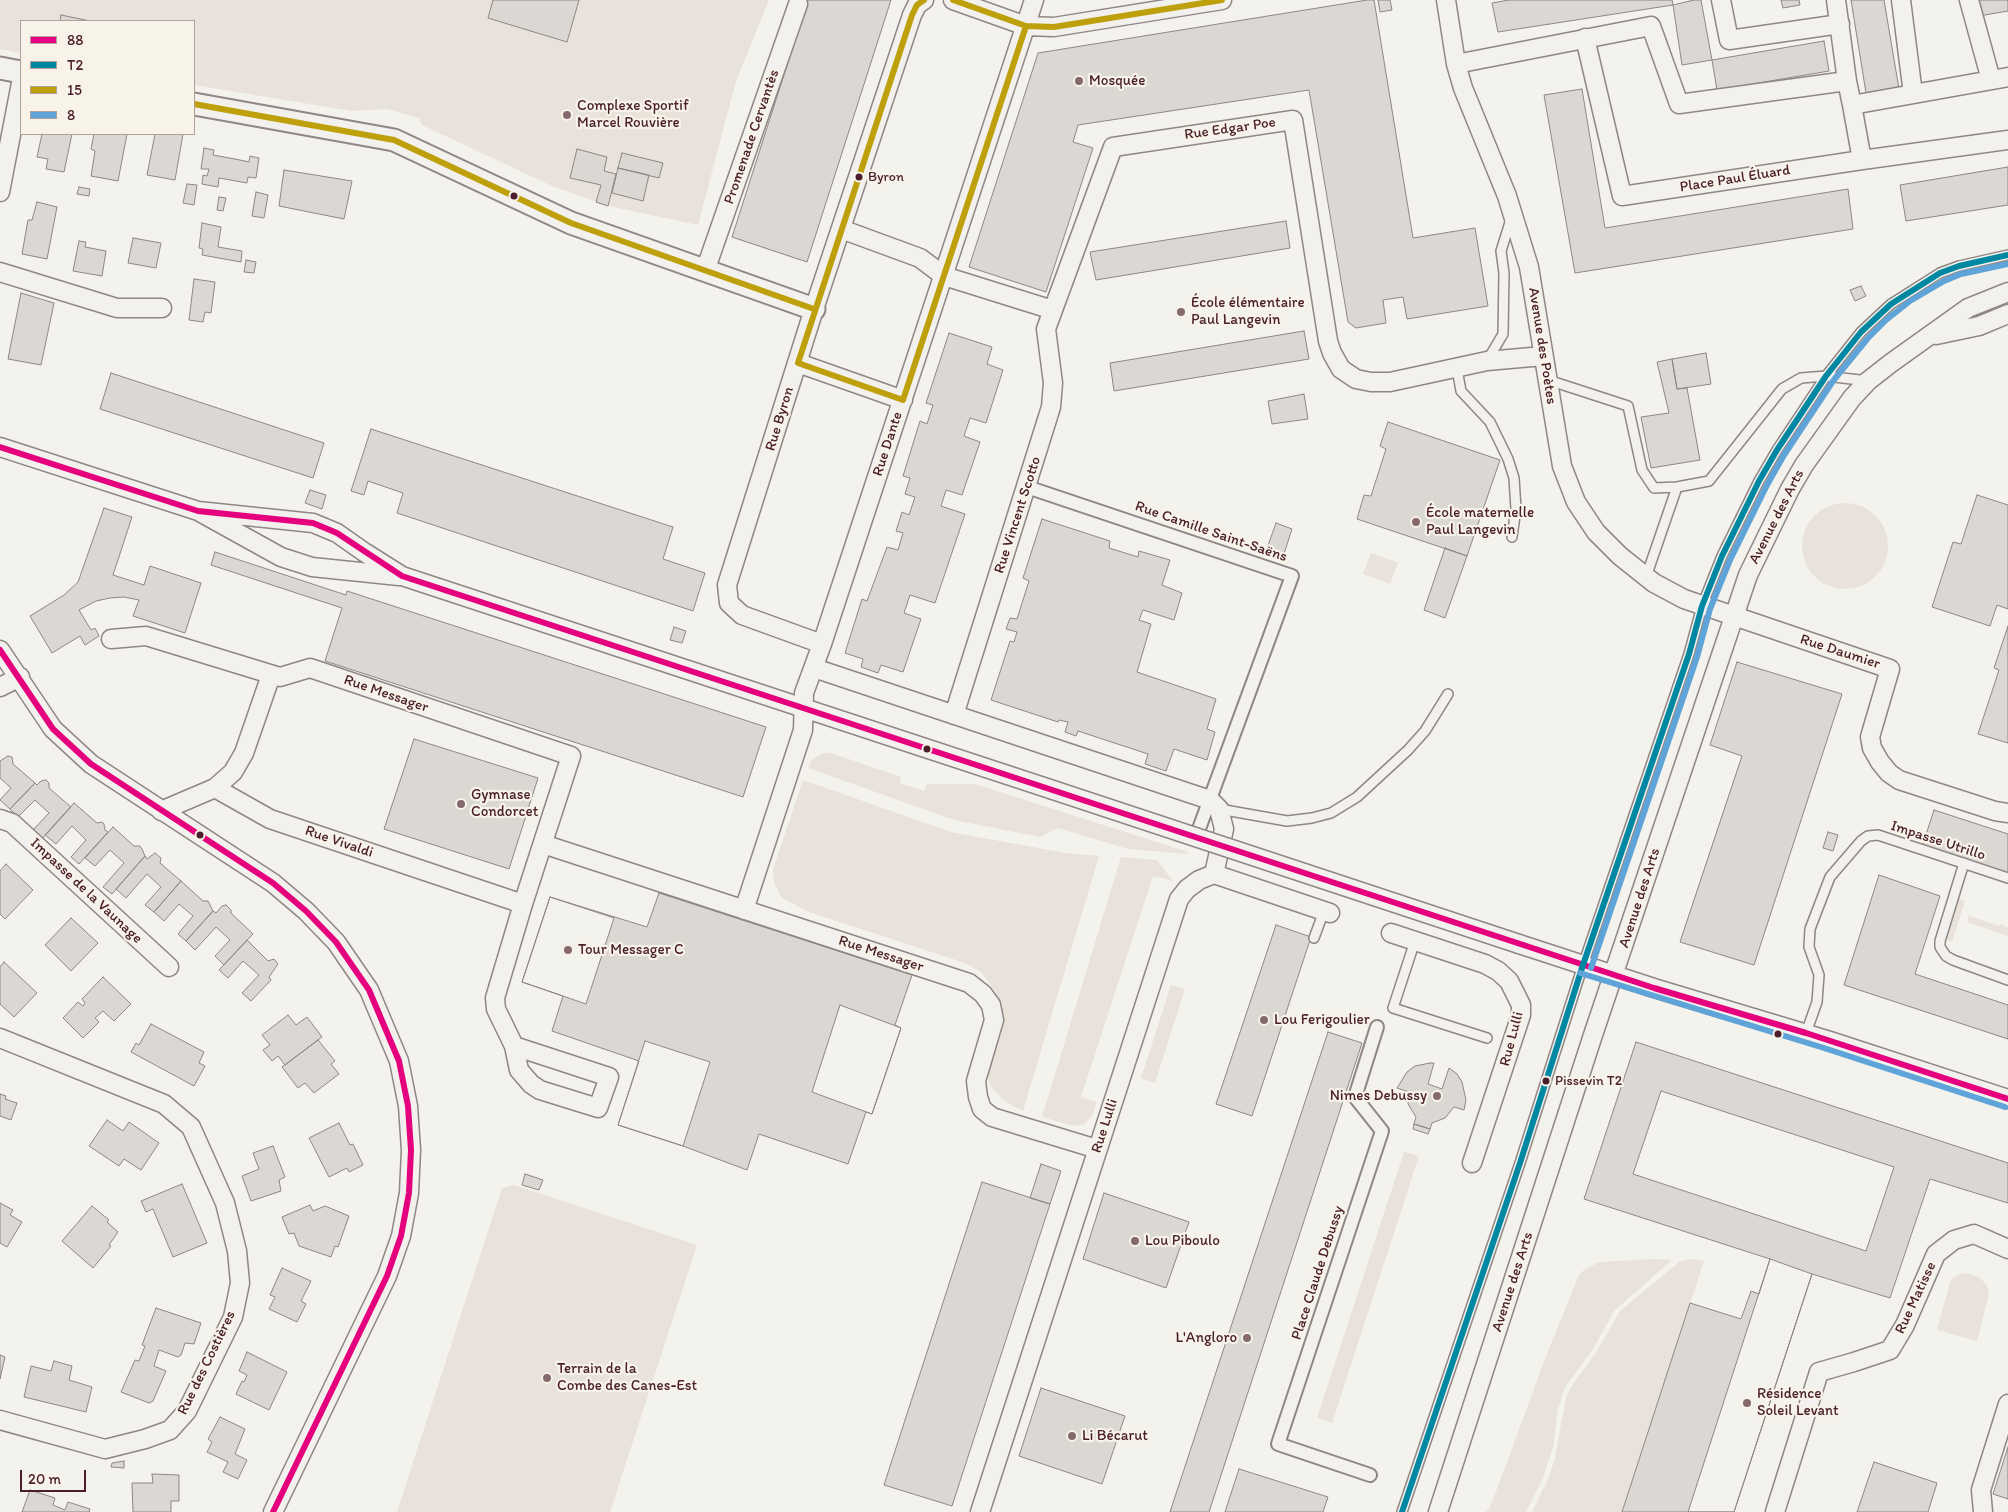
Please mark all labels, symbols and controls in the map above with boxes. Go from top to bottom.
legend [20,20,195,135]
text: 88 [67,31,83,49]
text: T2 [67,56,83,74]
street label: Promenade Cervantès [720,67,784,207]
place label: Mosquée [1089,72,1145,90]
marker: Mosquée [1073,75,1085,87]
text: 15 [67,81,82,99]
place label: Complexe Sportif Marcel Rouvière [577,97,689,132]
text: 8 [67,106,75,124]
marker: Complexe Sportif Marcel Rouvière [561,109,573,121]
street label: Rue Edgar Poe [1183,114,1277,144]
street label: Place Paul Éluard [1678,161,1792,197]
place label: Byron [868,169,904,185]
marker: Byron [854,172,864,182]
unlabelled marker [509,191,519,201]
street label: Avenue des Poètes [1524,286,1560,406]
place label: École élémentaire Paul Langevin [1191,294,1305,329]
marker: École élémentaire Paul Langevin [1175,306,1187,318]
street label: Rue Byron [762,385,798,453]
street label: Rue Dante [869,409,907,479]
street label: Rue Vincent Scotto [991,454,1045,576]
street label: Avenue des Arts [1745,467,1809,567]
street label: Rue Camille Saint-Saëns [1133,498,1289,566]
place label: École maternelle Paul Langevin [1426,504,1534,539]
marker: École maternelle Paul Langevin [1410,516,1422,528]
street label: Rue Daumier [1798,631,1882,673]
street label: Rue Messager [341,671,431,717]
unlabelled marker [922,744,932,754]
place label: Gymnase Condorcet [471,786,538,821]
marker: Gymnase Condorcet [455,798,467,810]
street label: Impasse Utrillo [1888,817,1988,865]
street label: Rue Vivaldi [302,822,376,862]
unlabelled marker [195,830,205,840]
street label: Impasse de la Vaunage [26,834,146,948]
street label: Avenue des Arts [1615,846,1665,950]
street label: Rue Messager [836,932,926,976]
place label: Tour Messager C [578,941,684,959]
marker: Tour Messager C [562,944,574,956]
street label: Rue Lulli [1496,1010,1528,1068]
place label: Lou Ferigoulier [1274,1011,1370,1029]
marker: Lou Ferigoulier [1258,1014,1270,1026]
unlabelled marker [1773,1029,1783,1039]
place label: Pissevin T2 [1555,1073,1622,1089]
marker: Pissevin T2 [1541,1076,1551,1086]
place label: Nimes Debussy [1330,1087,1427,1105]
marker: Nimes Debussy [1431,1090,1443,1102]
street label: Rue Lulli [1088,1097,1122,1155]
street label: Place Claude Debussy [1288,1204,1348,1342]
street label: Avenue des Arts [1488,1230,1538,1334]
place label: Lou Piboulo [1145,1232,1220,1250]
marker: Lou Piboulo [1129,1235,1141,1247]
street label: Rue Matisse [1891,1259,1941,1337]
street label: Rue des Costières [174,1308,240,1418]
place label: L'Angloro [1175,1329,1237,1347]
marker: L'Angloro [1241,1332,1253,1344]
place label: Terrain de la Combe des Canes-Est [557,1360,697,1395]
marker: Terrain de la Combe des Canes-Est [541,1372,553,1384]
place label: Résidence Soleil Levant [1757,1385,1839,1420]
marker: Résidence Soleil Levant [1741,1397,1753,1409]
place label: Li Bécarut [1082,1427,1148,1445]
marker: Li Bécarut [1066,1430,1078,1442]
scale bar [22,1460,89,1492]
text: 20 m [28,1470,61,1488]

